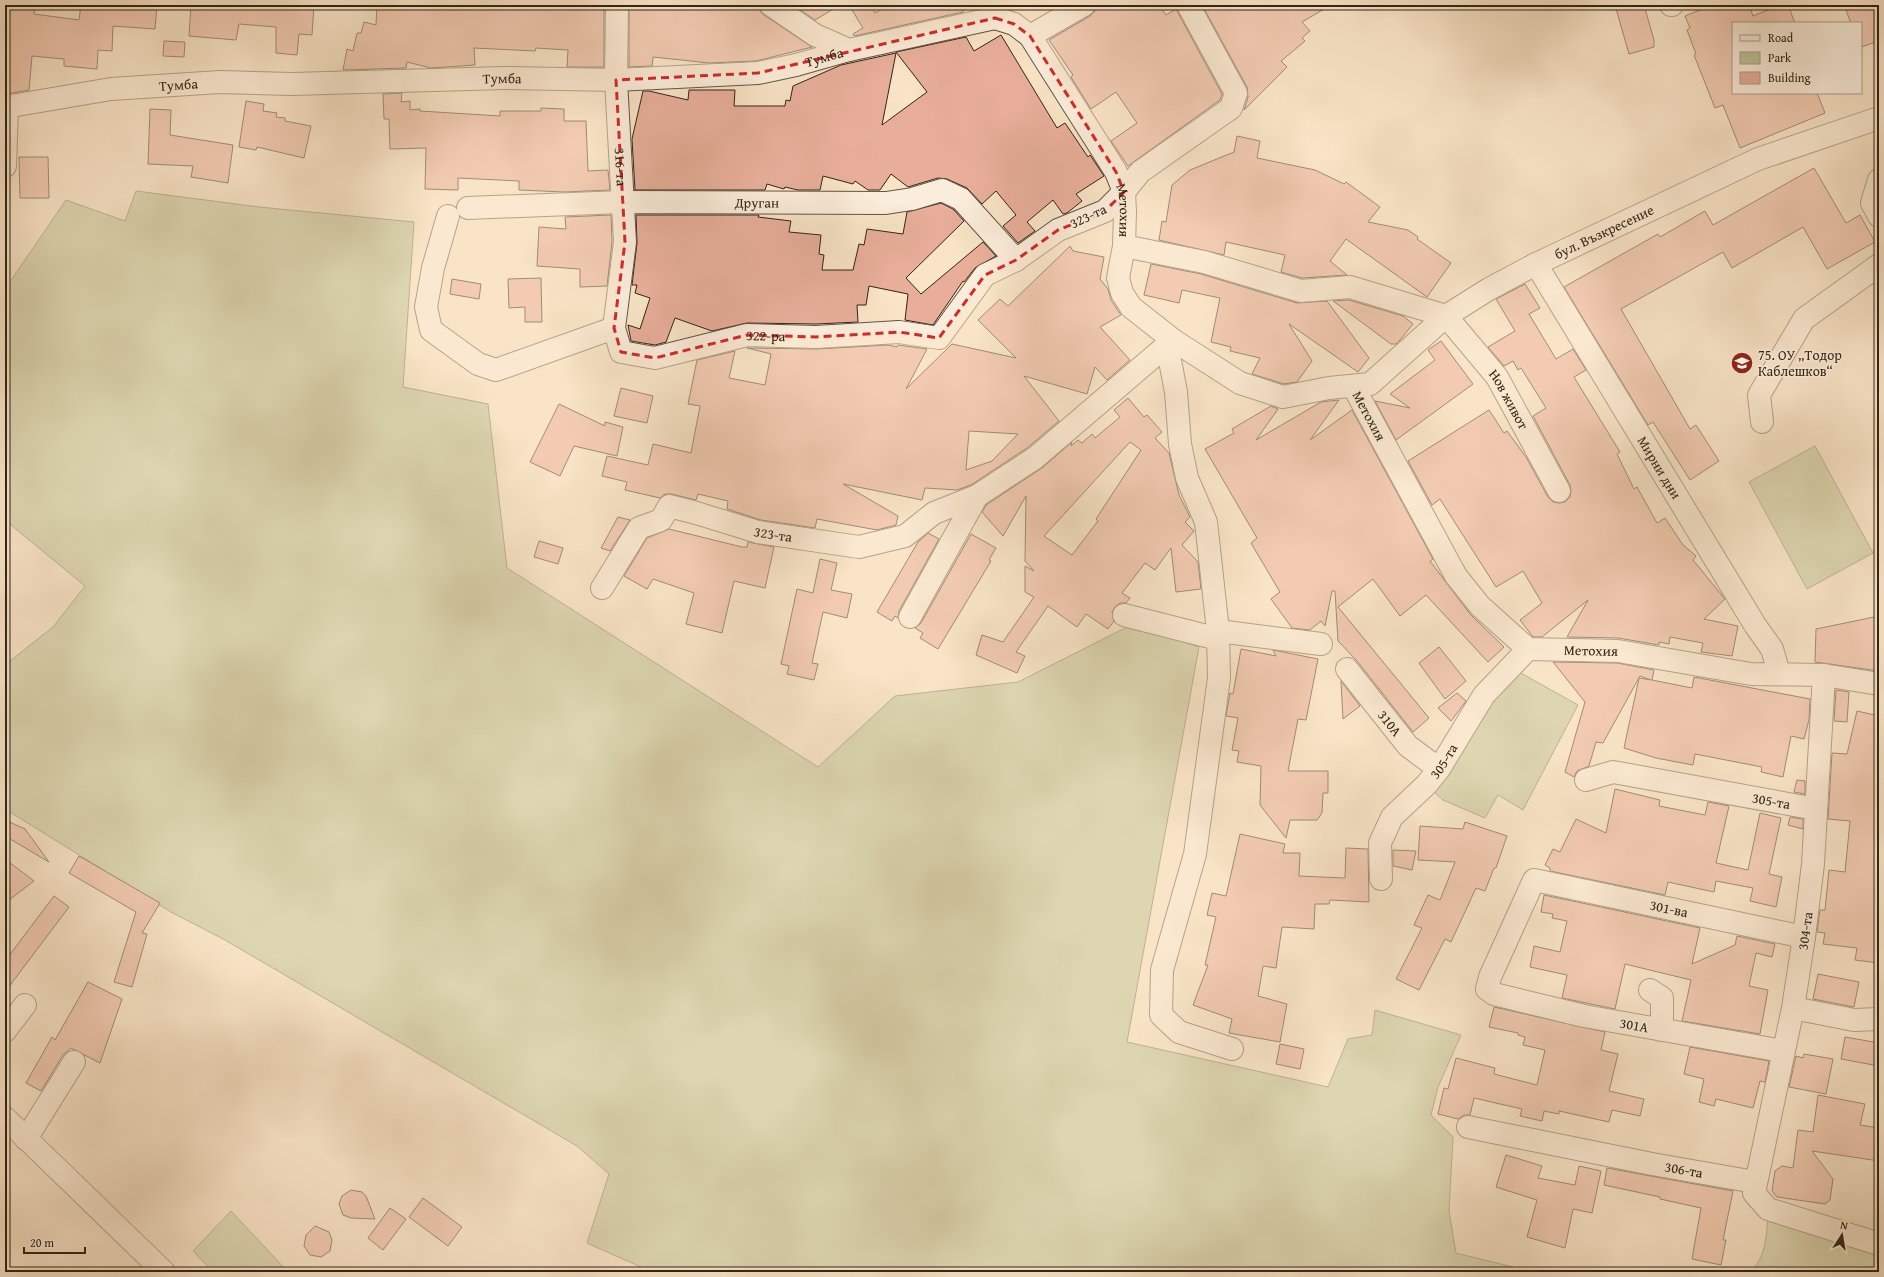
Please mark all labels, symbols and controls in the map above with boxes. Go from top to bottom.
legend [1732,22,1862,94]
text: Road [1768,29,1794,46]
street label: Тумба [803,42,846,72]
text: Park [1768,49,1792,66]
street label: Тумба [482,68,522,89]
text: Building [1768,69,1811,86]
street label: Тумба [158,73,199,96]
street label: 316-та [610,147,632,187]
street label: Метохия [1111,180,1135,238]
street label: Друган [734,192,779,213]
street label: 323-та [1066,199,1110,233]
street label: бул. Възкресение [1551,200,1657,264]
street label: 322-ра [746,325,786,346]
place label: 75. ОУ „Тодор Каблешков“ [1758,345,1842,381]
school or university icon: 75. ОУ „Тодор Каблешков“ [1729,350,1755,376]
street label: Нов живот [1484,365,1534,433]
street label: Метохия [1348,387,1391,444]
street label: Мирни дни [1633,432,1686,503]
street label: 323-та [751,521,794,547]
street label: Метохия [1564,640,1618,661]
street label: 310А [1373,706,1407,741]
street label: 305-та [1425,739,1462,783]
street label: 305-та [1751,788,1792,814]
street label: 301-ва [1648,895,1690,922]
street label: 304-та [1792,910,1818,951]
street label: 301А [1618,1013,1650,1037]
street label: 306-та [1663,1156,1705,1183]
north arrow [1822,1215,1862,1255]
text: N [1839,1217,1850,1234]
scale bar [24,1229,85,1255]
text: 20 m [30,1234,54,1251]

